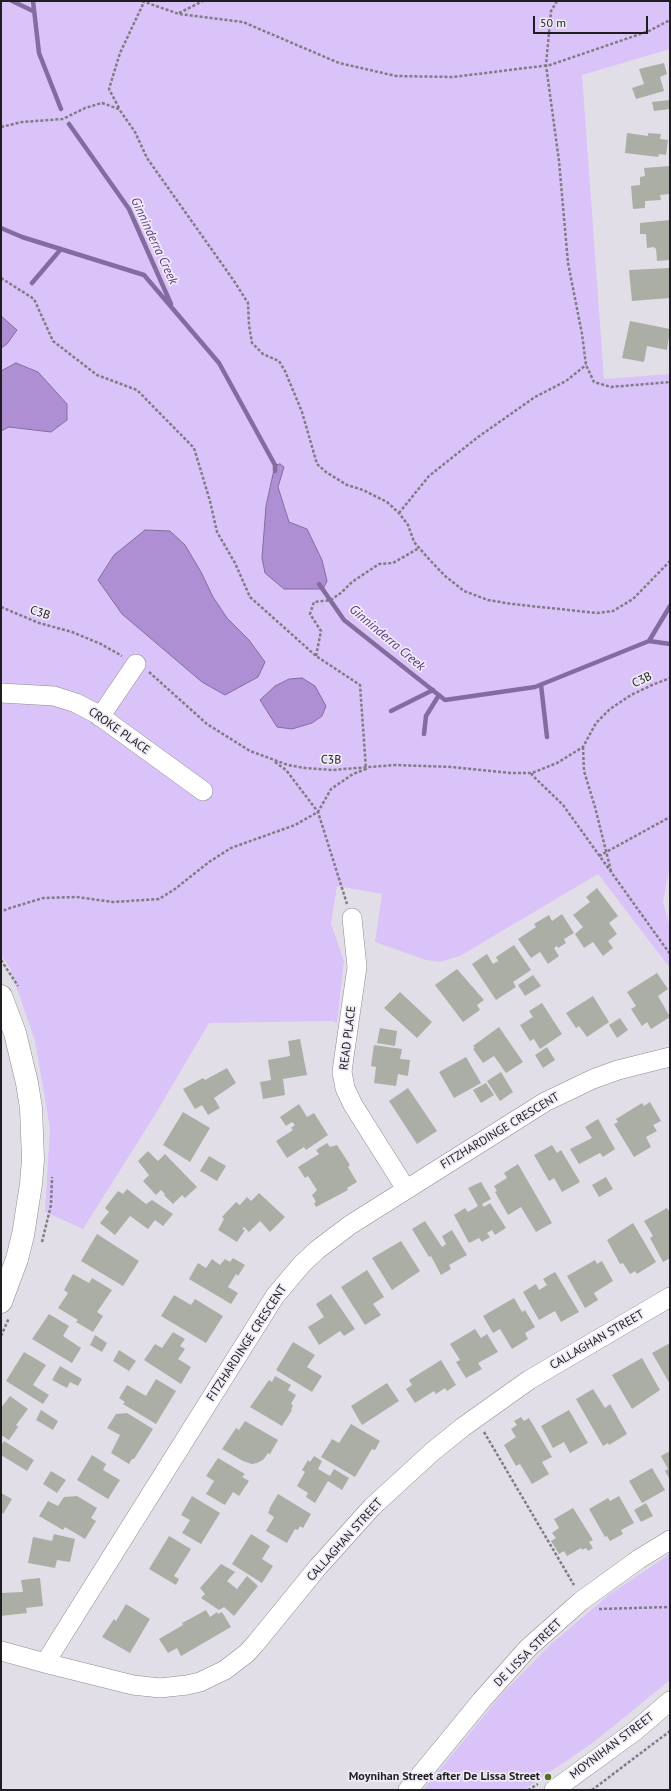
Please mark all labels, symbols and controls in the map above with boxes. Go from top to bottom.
scale bar [535,8,650,34]
text: 50 m [540,15,566,30]
water label: Ginninderra Creek [127,195,181,287]
water label: Ginninderra Creek [346,602,428,674]
street label: C3B [28,603,52,623]
street label: C3B [630,669,654,691]
street label: CROKE PLACE [86,705,152,757]
street label: C3B [321,753,341,767]
street label: READ PLACE [337,1005,359,1071]
street label: FITZHARDINGE CRESCENT [438,1090,562,1172]
street label: FITZHARDINGE CRESCENT [204,1282,290,1404]
street label: CALLAGHAN STREET [547,1307,647,1373]
street label: CALLAGHAN STREET [304,1496,386,1584]
street label: DE LISSA STREET [491,1616,565,1690]
street label: MOYNIHAN STREET [567,1710,657,1782]
place label: Moynihan Street after De Lissa Street [349,1770,540,1784]
marker: Moynihan Street after De Lissa Street [543,1772,553,1782]

